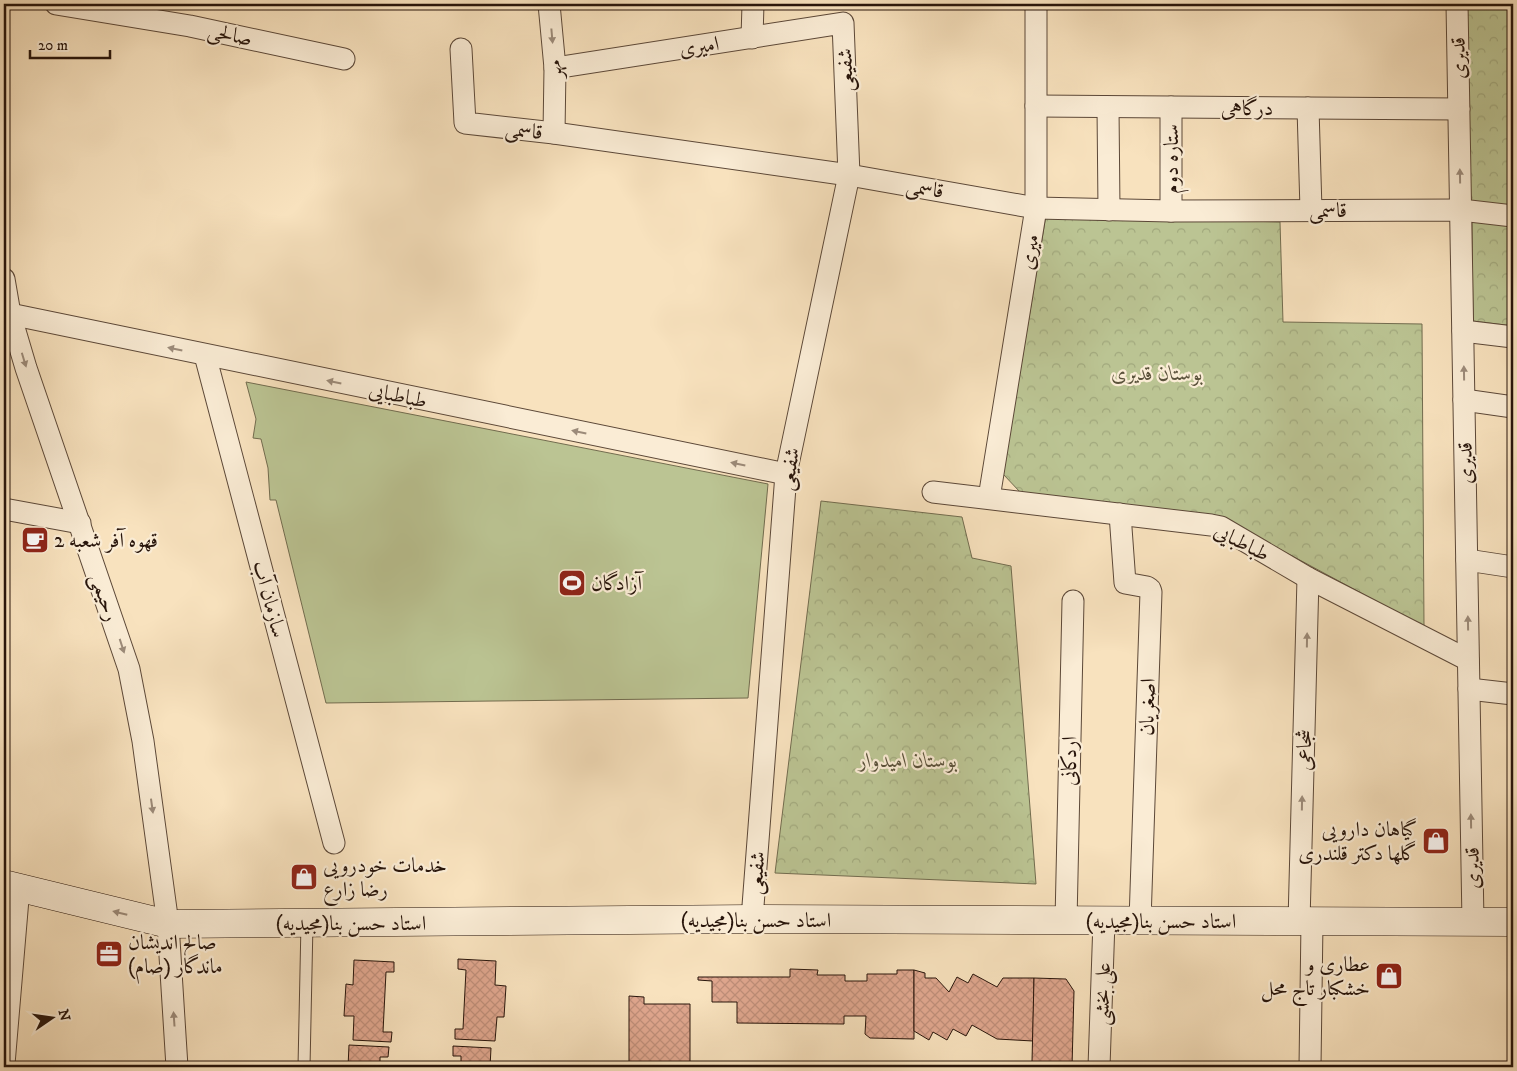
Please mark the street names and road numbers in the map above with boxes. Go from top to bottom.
street label: صالحی [205,18,255,52]
street label: امیری [677,31,721,63]
street label: قدیری [1446,37,1472,79]
street label: شفیعی [832,48,860,92]
street label: مهر [542,59,568,81]
street label: درگاهی [1221,95,1273,122]
street label: قاسمی [503,116,544,146]
street label: ستاره دوم [1159,124,1189,194]
street label: قاسمی [904,173,946,205]
street label: قاسمی [1309,198,1347,224]
street label: میری [1014,232,1046,272]
street label: طباطبایی [366,377,429,415]
street label: قدیری [1453,442,1479,484]
street label: شفیعی [774,446,806,493]
street label: طباطبایی [1209,518,1274,568]
street label: سازمان آب [246,558,293,641]
street label: رحیمی [84,570,124,625]
street label: اصغریان [1134,678,1162,736]
street label: شجاعی [1292,729,1318,771]
street label: اردکانی [1057,736,1083,786]
street label: قدیری [1460,847,1486,889]
street label: شفیعی [743,850,771,896]
street label: استاد حسن بنا(مجیدیه) [681,908,831,934]
street label: استاد حسن بنا(مجیدیه) [1086,909,1236,935]
street label: استاد حسن بنا(مجیدیه) [276,911,426,937]
street label: علی بخشی [1089,962,1119,1026]

